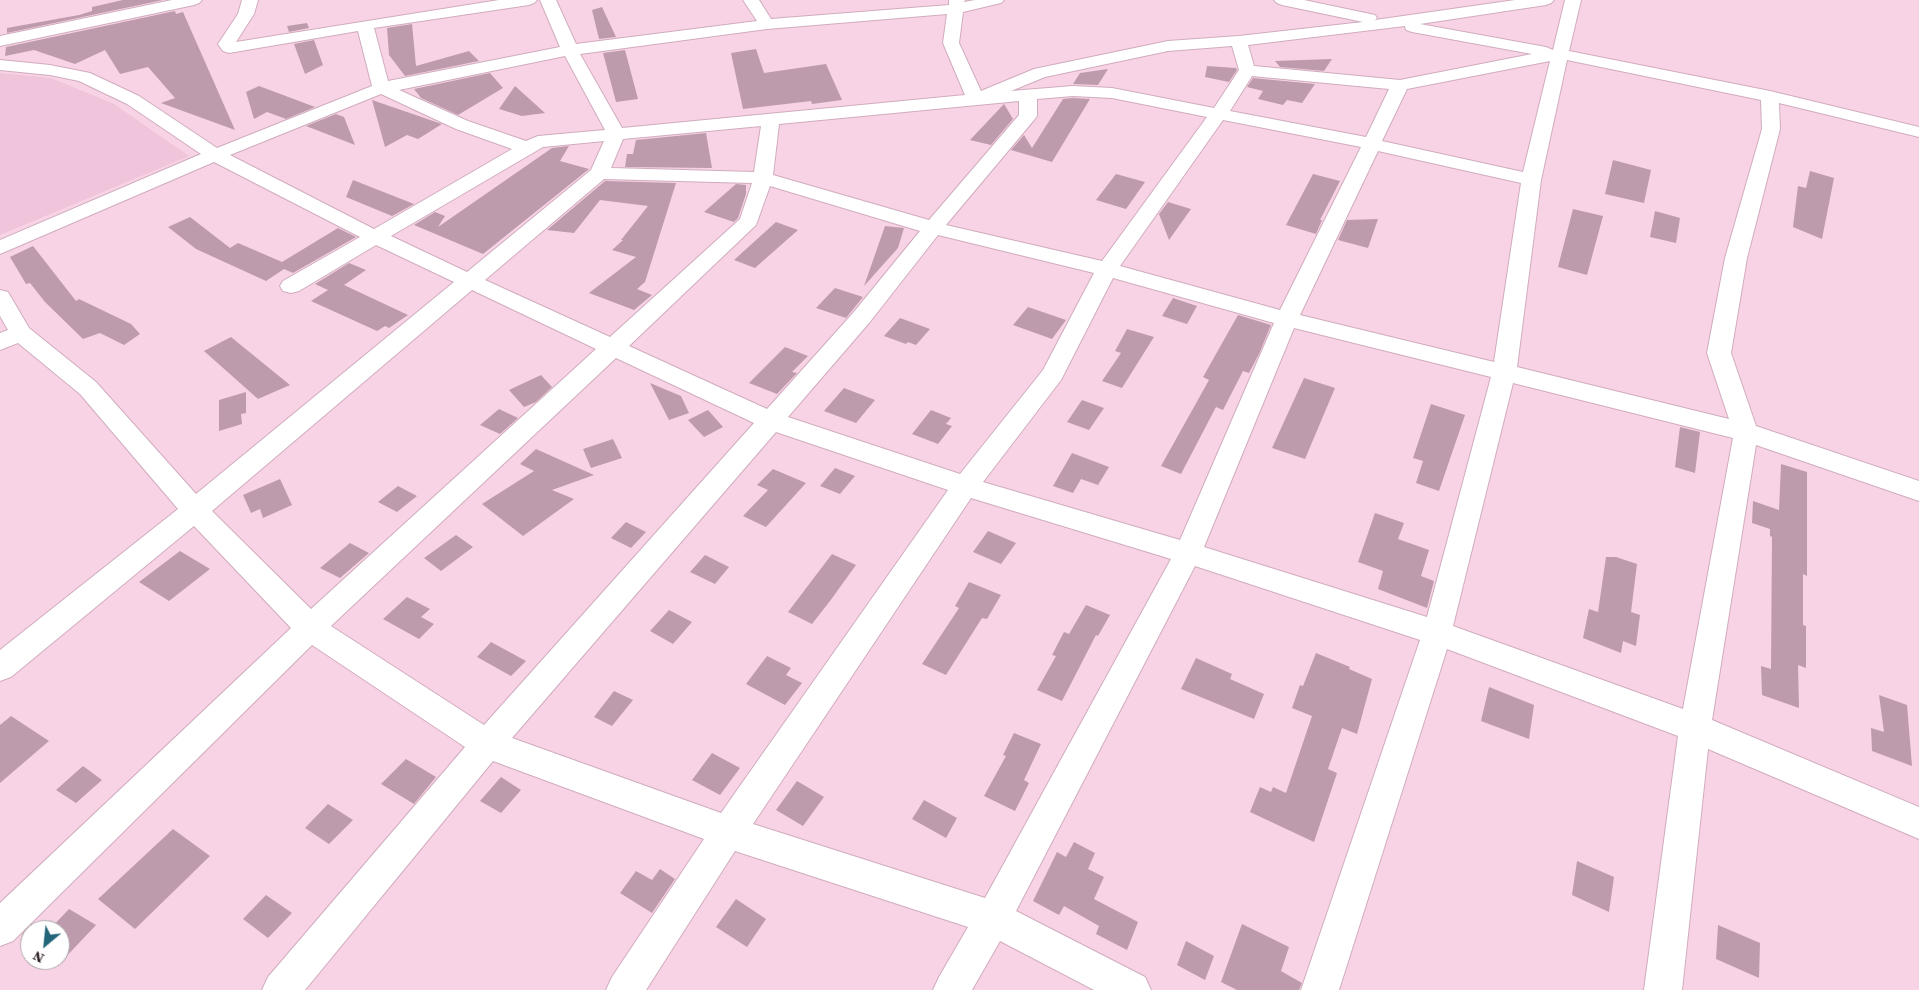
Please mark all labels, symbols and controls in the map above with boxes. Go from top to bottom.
north arrow [20,920,70,970]
text: N [29,946,48,969]

